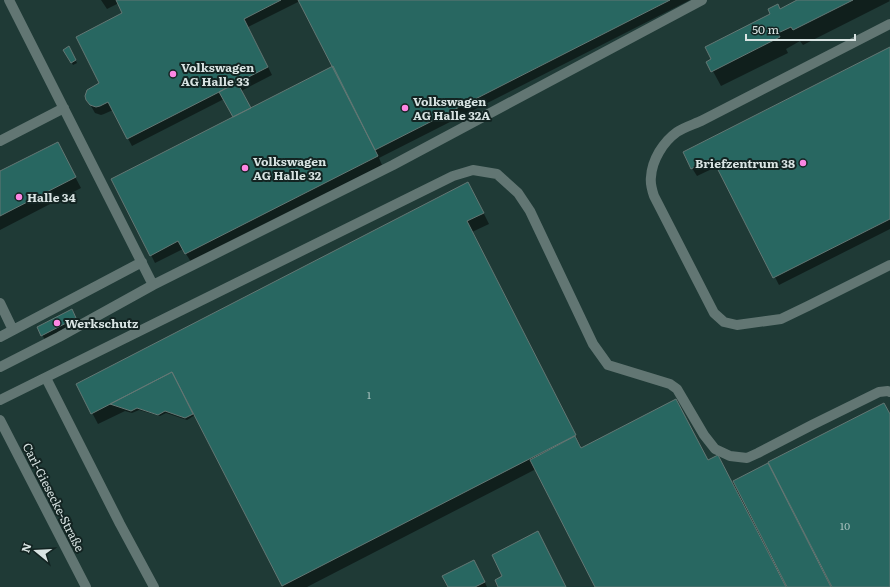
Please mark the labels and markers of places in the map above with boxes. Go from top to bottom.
place label: Volkswagen AG Halle 33 [181,58,255,90]
marker: Volkswagen AG Halle 33 [168,69,178,79]
place label: Volkswagen AG Halle 32A [413,92,490,124]
marker: Volkswagen AG Halle 32A [400,103,410,113]
place label: Volkswagen AG Halle 32 [253,152,327,184]
place label: Briefzentrum 38 [695,154,795,172]
marker: Briefzentrum 38 [798,158,808,168]
marker: Volkswagen AG Halle 32 [240,163,250,173]
place label: Halle 34 [27,188,77,206]
marker: Halle 34 [14,192,24,202]
place label: Werkschutz [65,314,139,332]
marker: Werkschutz [52,318,62,328]

